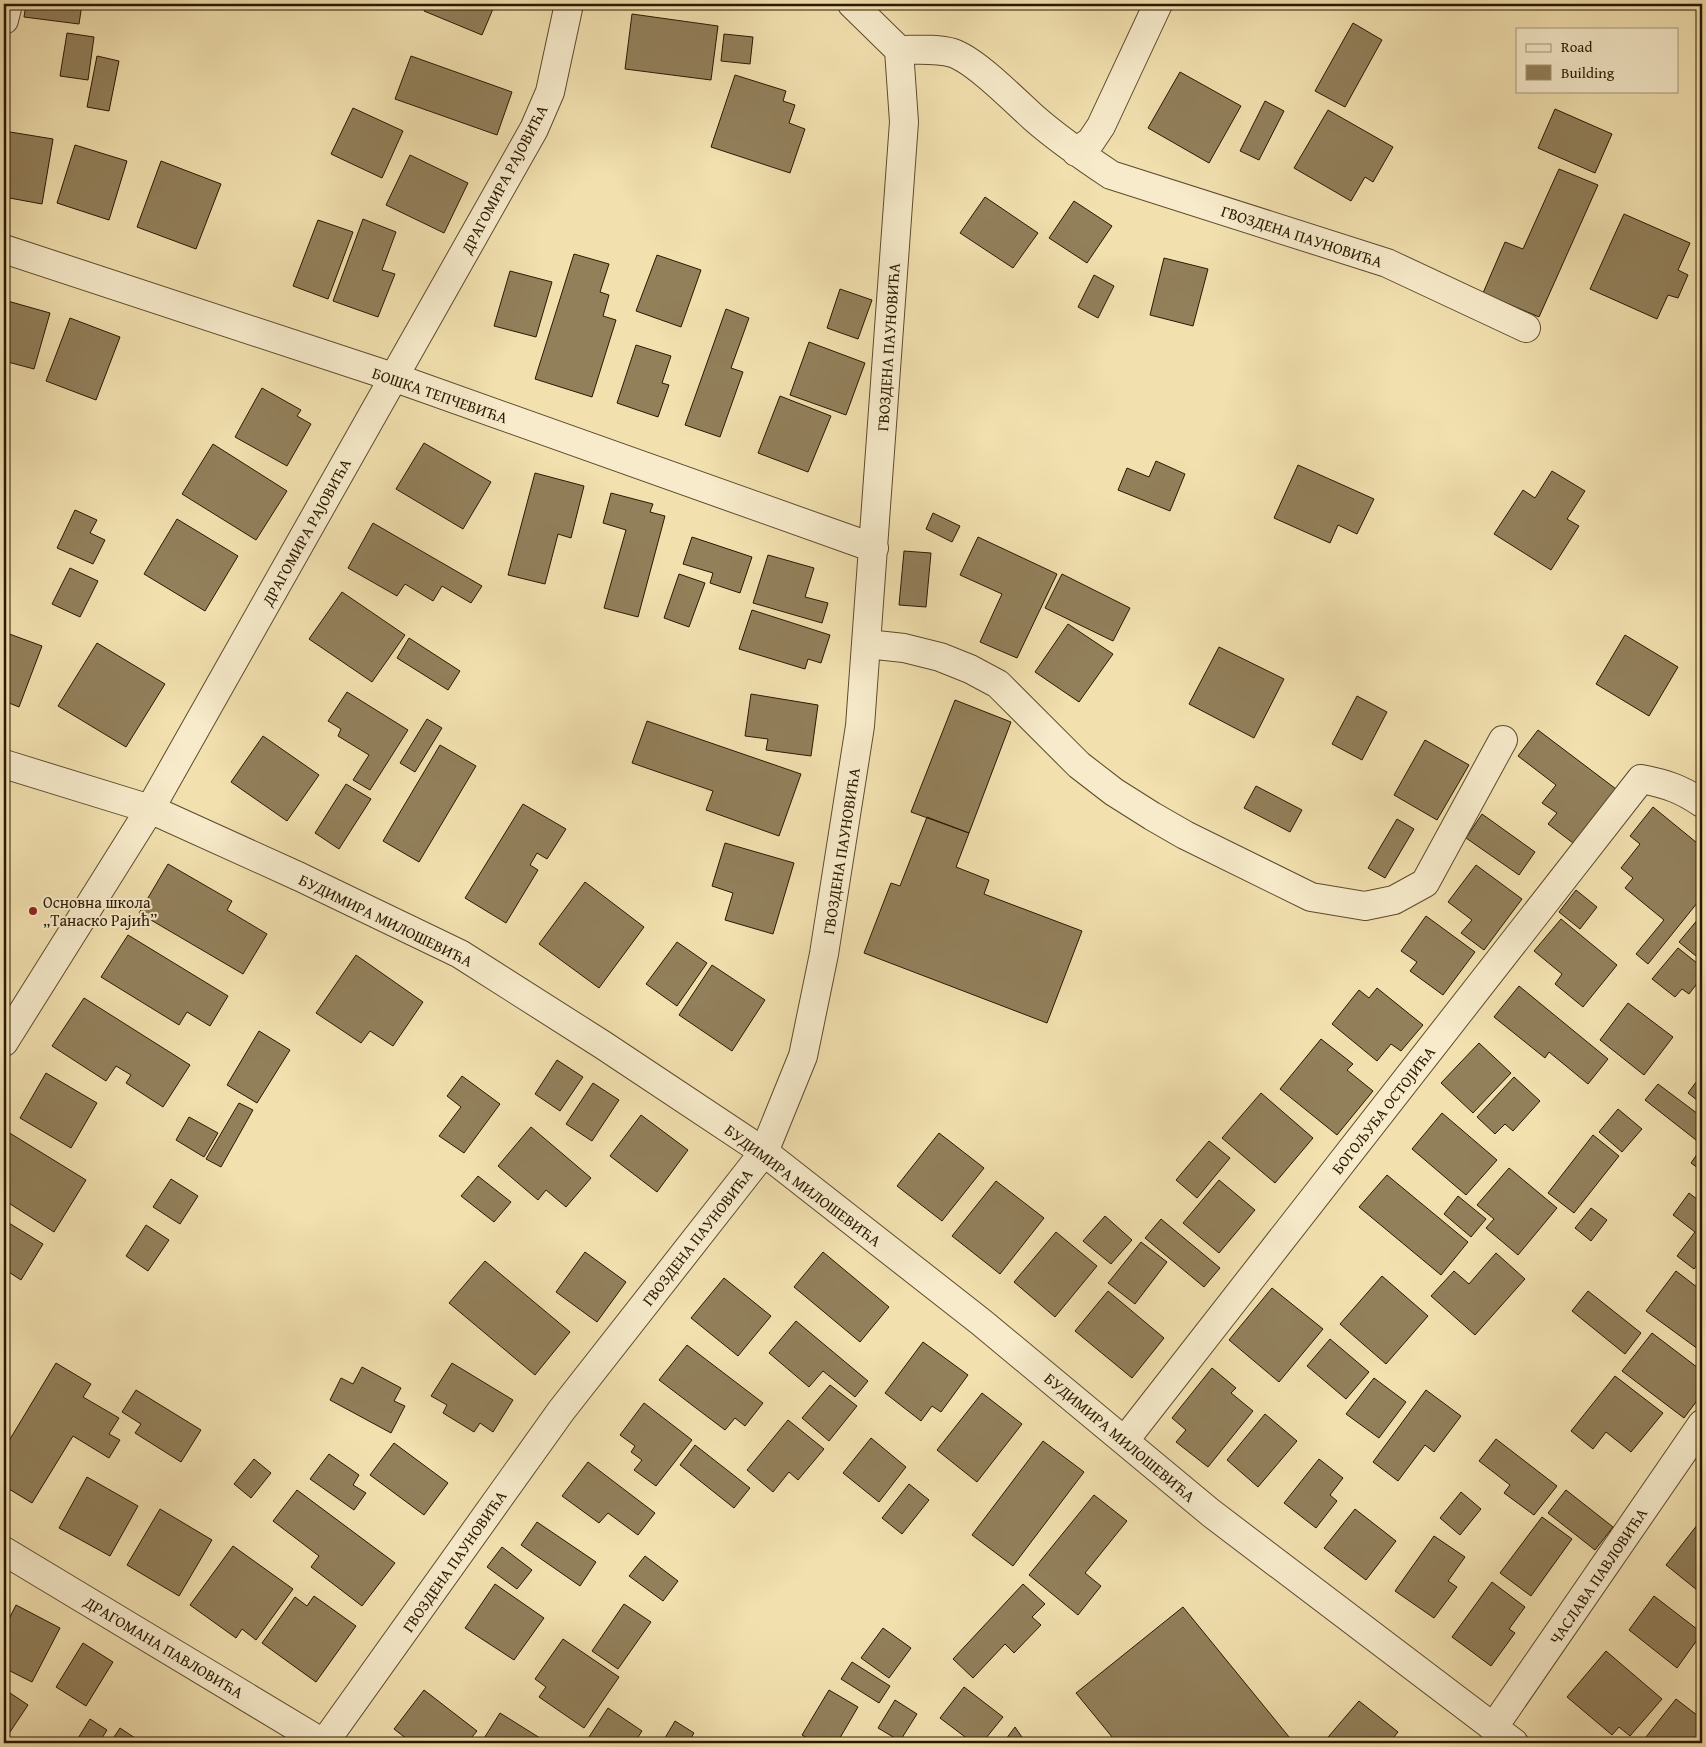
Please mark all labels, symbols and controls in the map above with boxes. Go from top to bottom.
legend [1516,28,1678,92]
text: Road [1561,36,1592,57]
text: Building [1561,62,1615,83]
street label: ДРАГОМИРА РАЈОВИЋА [454,100,554,259]
street label: ГВОЗДЕНА ПАУНОВИЋА [1218,199,1386,274]
street label: ГВОЗДЕНА ПАУНОВИЋА [870,262,906,432]
street label: БОШКА ТЕПЧЕВИЋА [369,361,511,430]
street label: ДРАГОМИРА РАЈОВИЋА [255,454,357,611]
street label: ГВОЗДЕНА ПАУНОВИЋА [816,766,866,936]
street label: БУДИМИРА МИЛОШЕВИЋА [295,867,477,973]
place label: Основна школа „Танаско Рајић” [43,890,157,932]
marker: Основна школа „Танаско Рајић” [27,905,39,917]
street label: БОГОЉУБА ОСТОЈИЋА [1325,1041,1441,1179]
street label: БУДИМИРА МИЛОШЕВИЋА [720,1118,887,1252]
street label: ГВОЗДЕНА ПАУНОВИЋА [636,1163,758,1311]
street label: БУДИМИРА МИЛОШЕВИЋА [1039,1366,1201,1508]
street label: ГВОЗДЕНА ПАУНОВИЋА [396,1485,512,1637]
street label: ЧАСЛАВА ПАВЛОВИЋА [1543,1502,1653,1649]
street label: ДРАГОМАНА ПАВЛОВИЋА [79,1589,249,1704]

